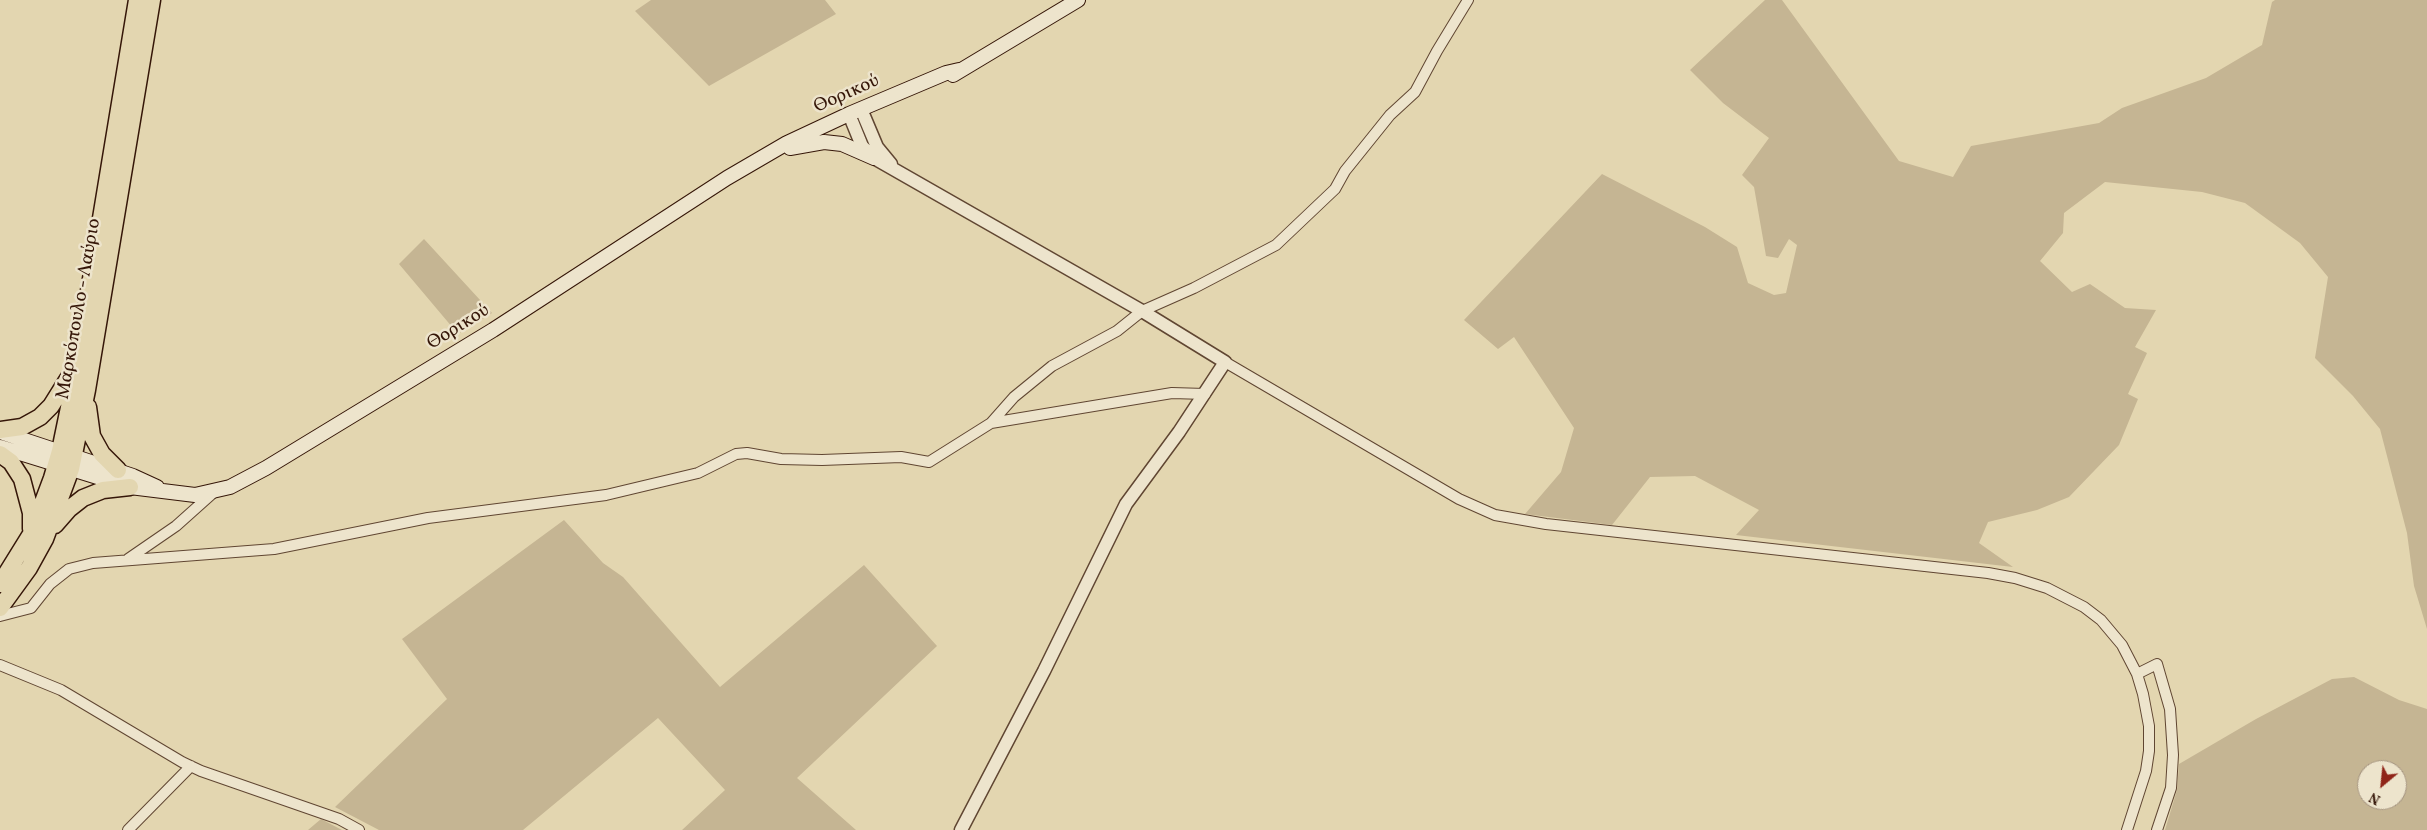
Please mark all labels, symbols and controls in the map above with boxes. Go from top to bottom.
street label: Θορικού [811,71,883,119]
street label: Μαρκόπουλο - Λαύριο [53,217,107,401]
street label: Θορικού [424,300,494,356]
north arrow [2357,760,2407,810]
text: N [2366,787,2384,809]

